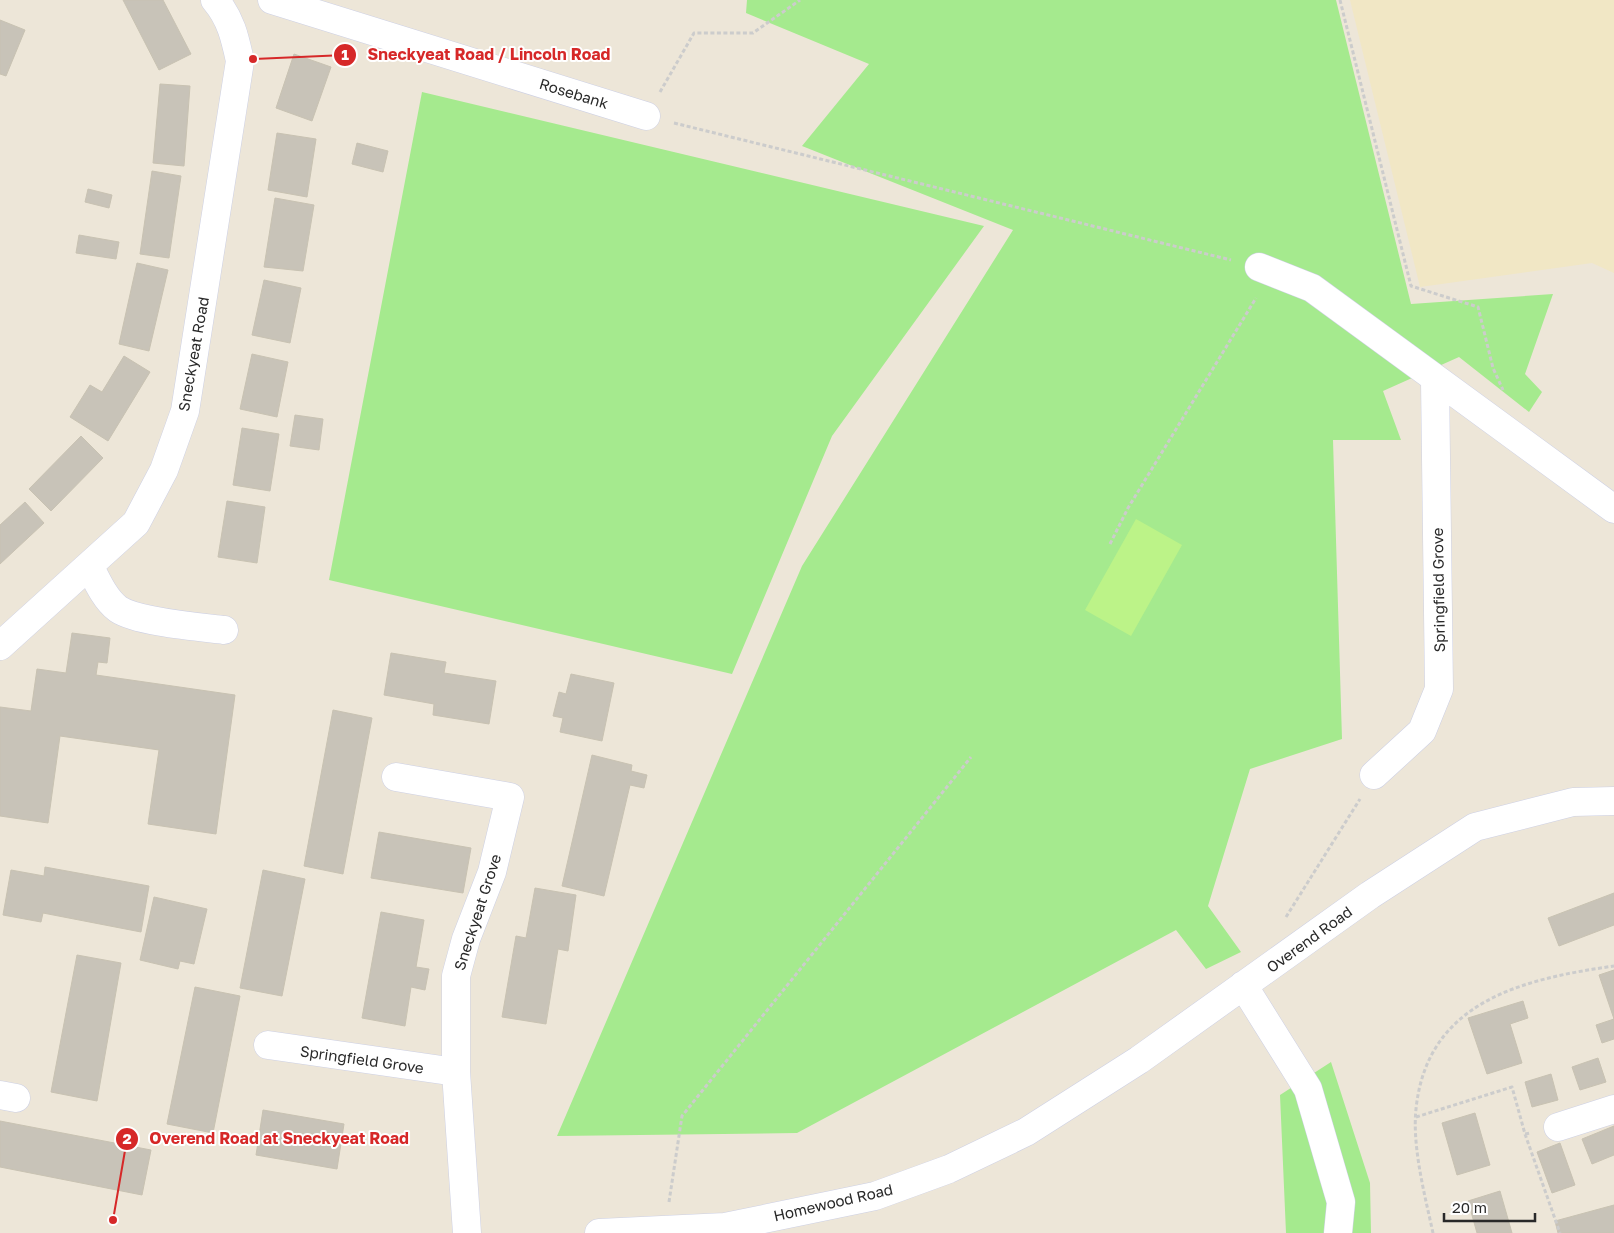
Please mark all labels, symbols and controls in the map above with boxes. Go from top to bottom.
callout: Sneckyeat Road / Lincoln Road [333,39,620,70]
text: Sneckyeat Road / Lincoln Road [368,44,611,64]
text: 1 [341,45,349,63]
street label: Rosebank [537,74,611,112]
street label: Sneckyeat Road [174,295,212,413]
street label: Springfield Grove [1428,527,1448,653]
street label: Sneckyeat Grove [450,851,504,972]
street label: Overend Road [1263,902,1355,976]
street label: Springfield Grove [299,1041,425,1077]
callout: Overend Road at Sneckyeat Road [114,1123,419,1154]
text: Overend Road at Sneckyeat Road [149,1128,409,1148]
text: 2 [122,1129,132,1147]
street label: Homewood Road [772,1180,894,1224]
scale bar [1444,1190,1535,1222]
text: 20 m [1452,1198,1487,1216]

